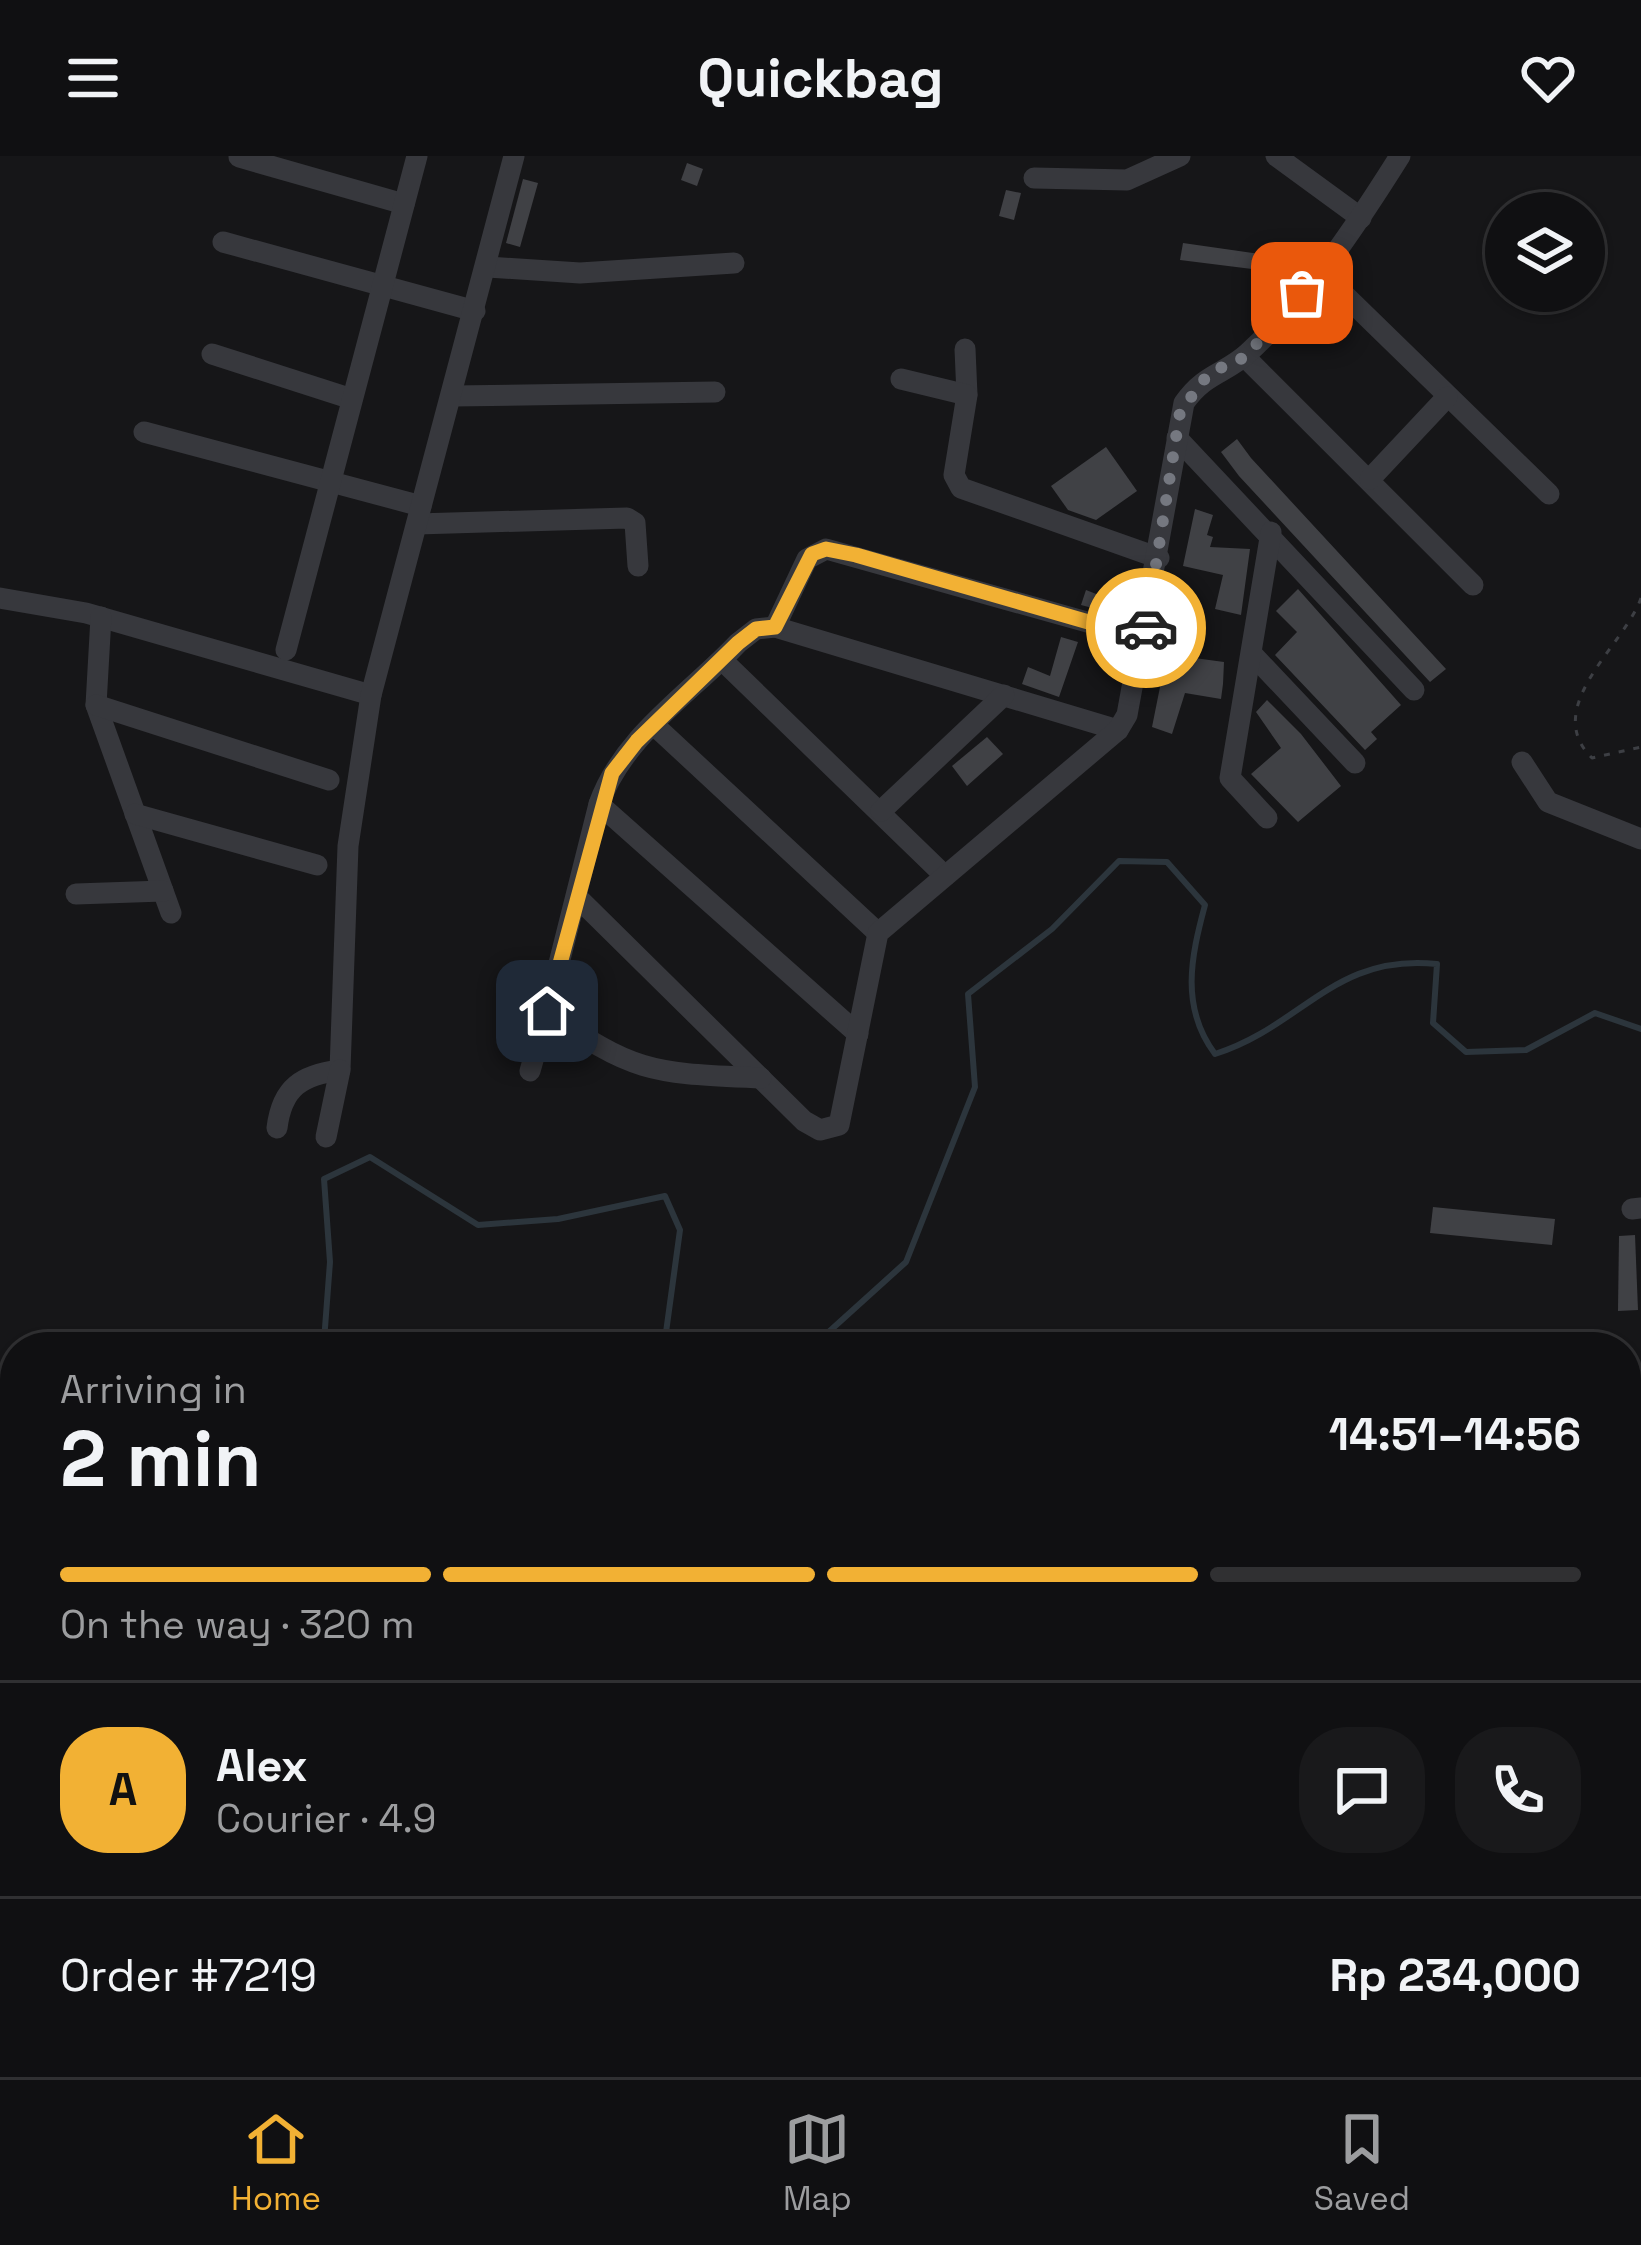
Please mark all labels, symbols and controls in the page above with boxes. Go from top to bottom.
text: Quickbag [698,44,943,113]
icon: menu [60,45,126,111]
icon: heart [1515,45,1581,111]
map controls [1485,192,1605,312]
button: layers [1485,192,1605,312]
pin [1251,242,1353,344]
icon: bag [1269,260,1335,326]
courier [1086,568,1206,688]
icon: car [1113,595,1179,661]
pin [496,960,598,1062]
icon: home [514,978,580,1044]
text: Arriving in [60,1365,247,1414]
text: 14:51–14:56 [1329,1406,1581,1463]
text: 2 min [60,1409,262,1509]
text: On the way · 320 m [60,1600,415,1649]
button: chat [1299,1727,1425,1853]
button: phone [1455,1727,1581,1853]
text: Alex [216,1737,308,1794]
text: A [109,1761,137,1818]
text: Courier · 4.9 [216,1794,436,1843]
text: Order #7219 [60,1947,317,2004]
text: Rp 234,000 [1330,1947,1581,2004]
tab: Home [231,2106,321,2220]
tab: Map [783,2106,852,2220]
tab: Saved [1314,2106,1410,2220]

